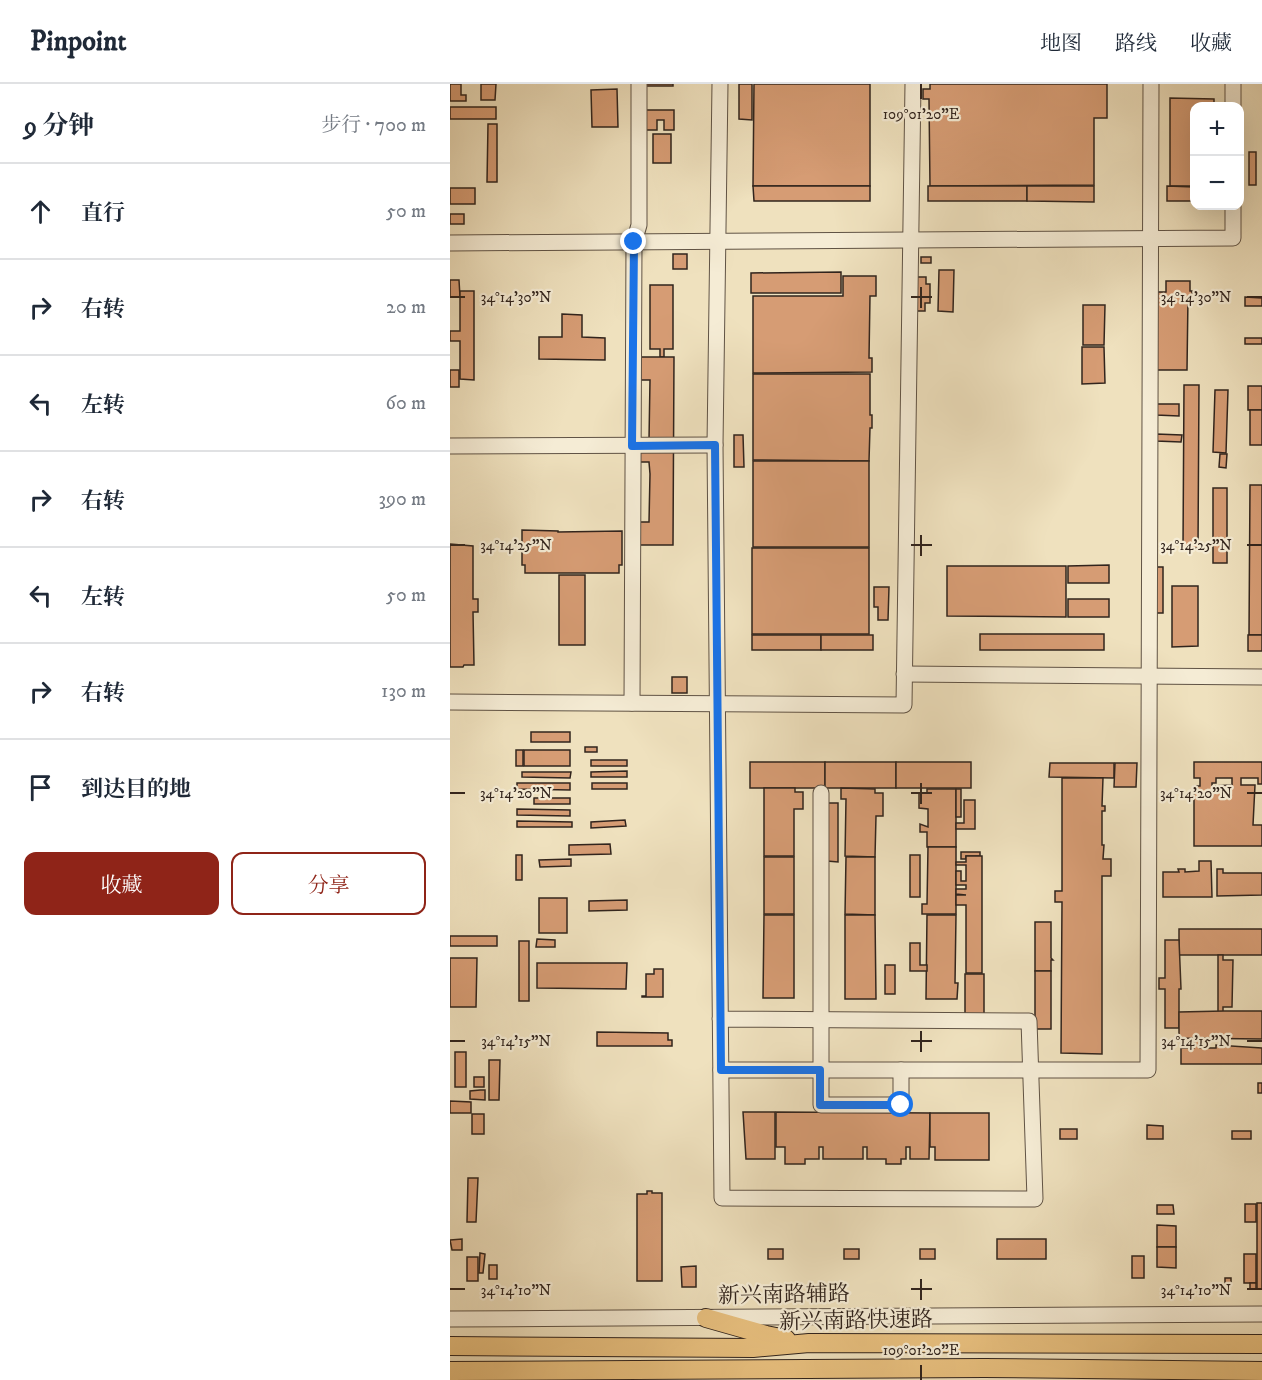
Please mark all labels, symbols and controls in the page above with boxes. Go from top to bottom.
text: Pinpoint [30,24,126,59]
text: 地图 [1040,31,1082,57]
text: 路线 [1115,31,1157,57]
text: 收藏 [1190,31,1232,57]
map controls [1190,102,1244,210]
button: + [1190,102,1244,156]
text: 109°01'20"E [883,105,960,124]
text: 9 分钟 [24,110,95,143]
text: 步行 · 700 m [321,113,426,138]
button: − [1190,156,1244,210]
icon: ahead [24,195,57,228]
text: 50 m [386,199,426,224]
text: 直行 [81,200,125,227]
route end [620,228,646,254]
text: 34°14'30"N [481,288,551,307]
text: 34°14'30"N [1161,288,1231,307]
icon: right [24,291,57,324]
text: 20 m [386,295,426,320]
text: 右转 [81,296,125,323]
icon: left [24,387,57,420]
text: 60 m [386,391,426,416]
text: 左转 [81,392,125,419]
icon: right [24,483,57,516]
text: 390 m [378,487,426,512]
text: 右转 [81,488,125,515]
text: 34°14'25"N [480,536,552,555]
text: 34°14'25"N [1160,536,1232,555]
icon: left [24,579,57,612]
text: 50 m [386,583,426,608]
text: 左转 [81,584,125,611]
icon: right [24,675,57,708]
text: 130 m [381,679,426,704]
text: 右转 [81,680,125,707]
icon: arrive [24,771,57,804]
text: 到达目的地 [81,776,191,803]
text: 34°14'20"N [480,784,552,803]
text: 34°14'20"N [1160,784,1232,803]
button: 收藏 [24,852,219,915]
button: 分享 [231,852,426,915]
text: 34°14'15"N [481,1032,551,1051]
text: 34°14'15"N [1161,1032,1231,1051]
route start [887,1091,913,1117]
street label: 新兴南路辅路 [718,1280,850,1310]
text: 34°14'10"N [481,1281,551,1300]
text: 34°14'10"N [1161,1281,1231,1300]
street label: 新兴南路快速路 [779,1306,933,1336]
text: 109°01'20"E [883,1341,960,1360]

